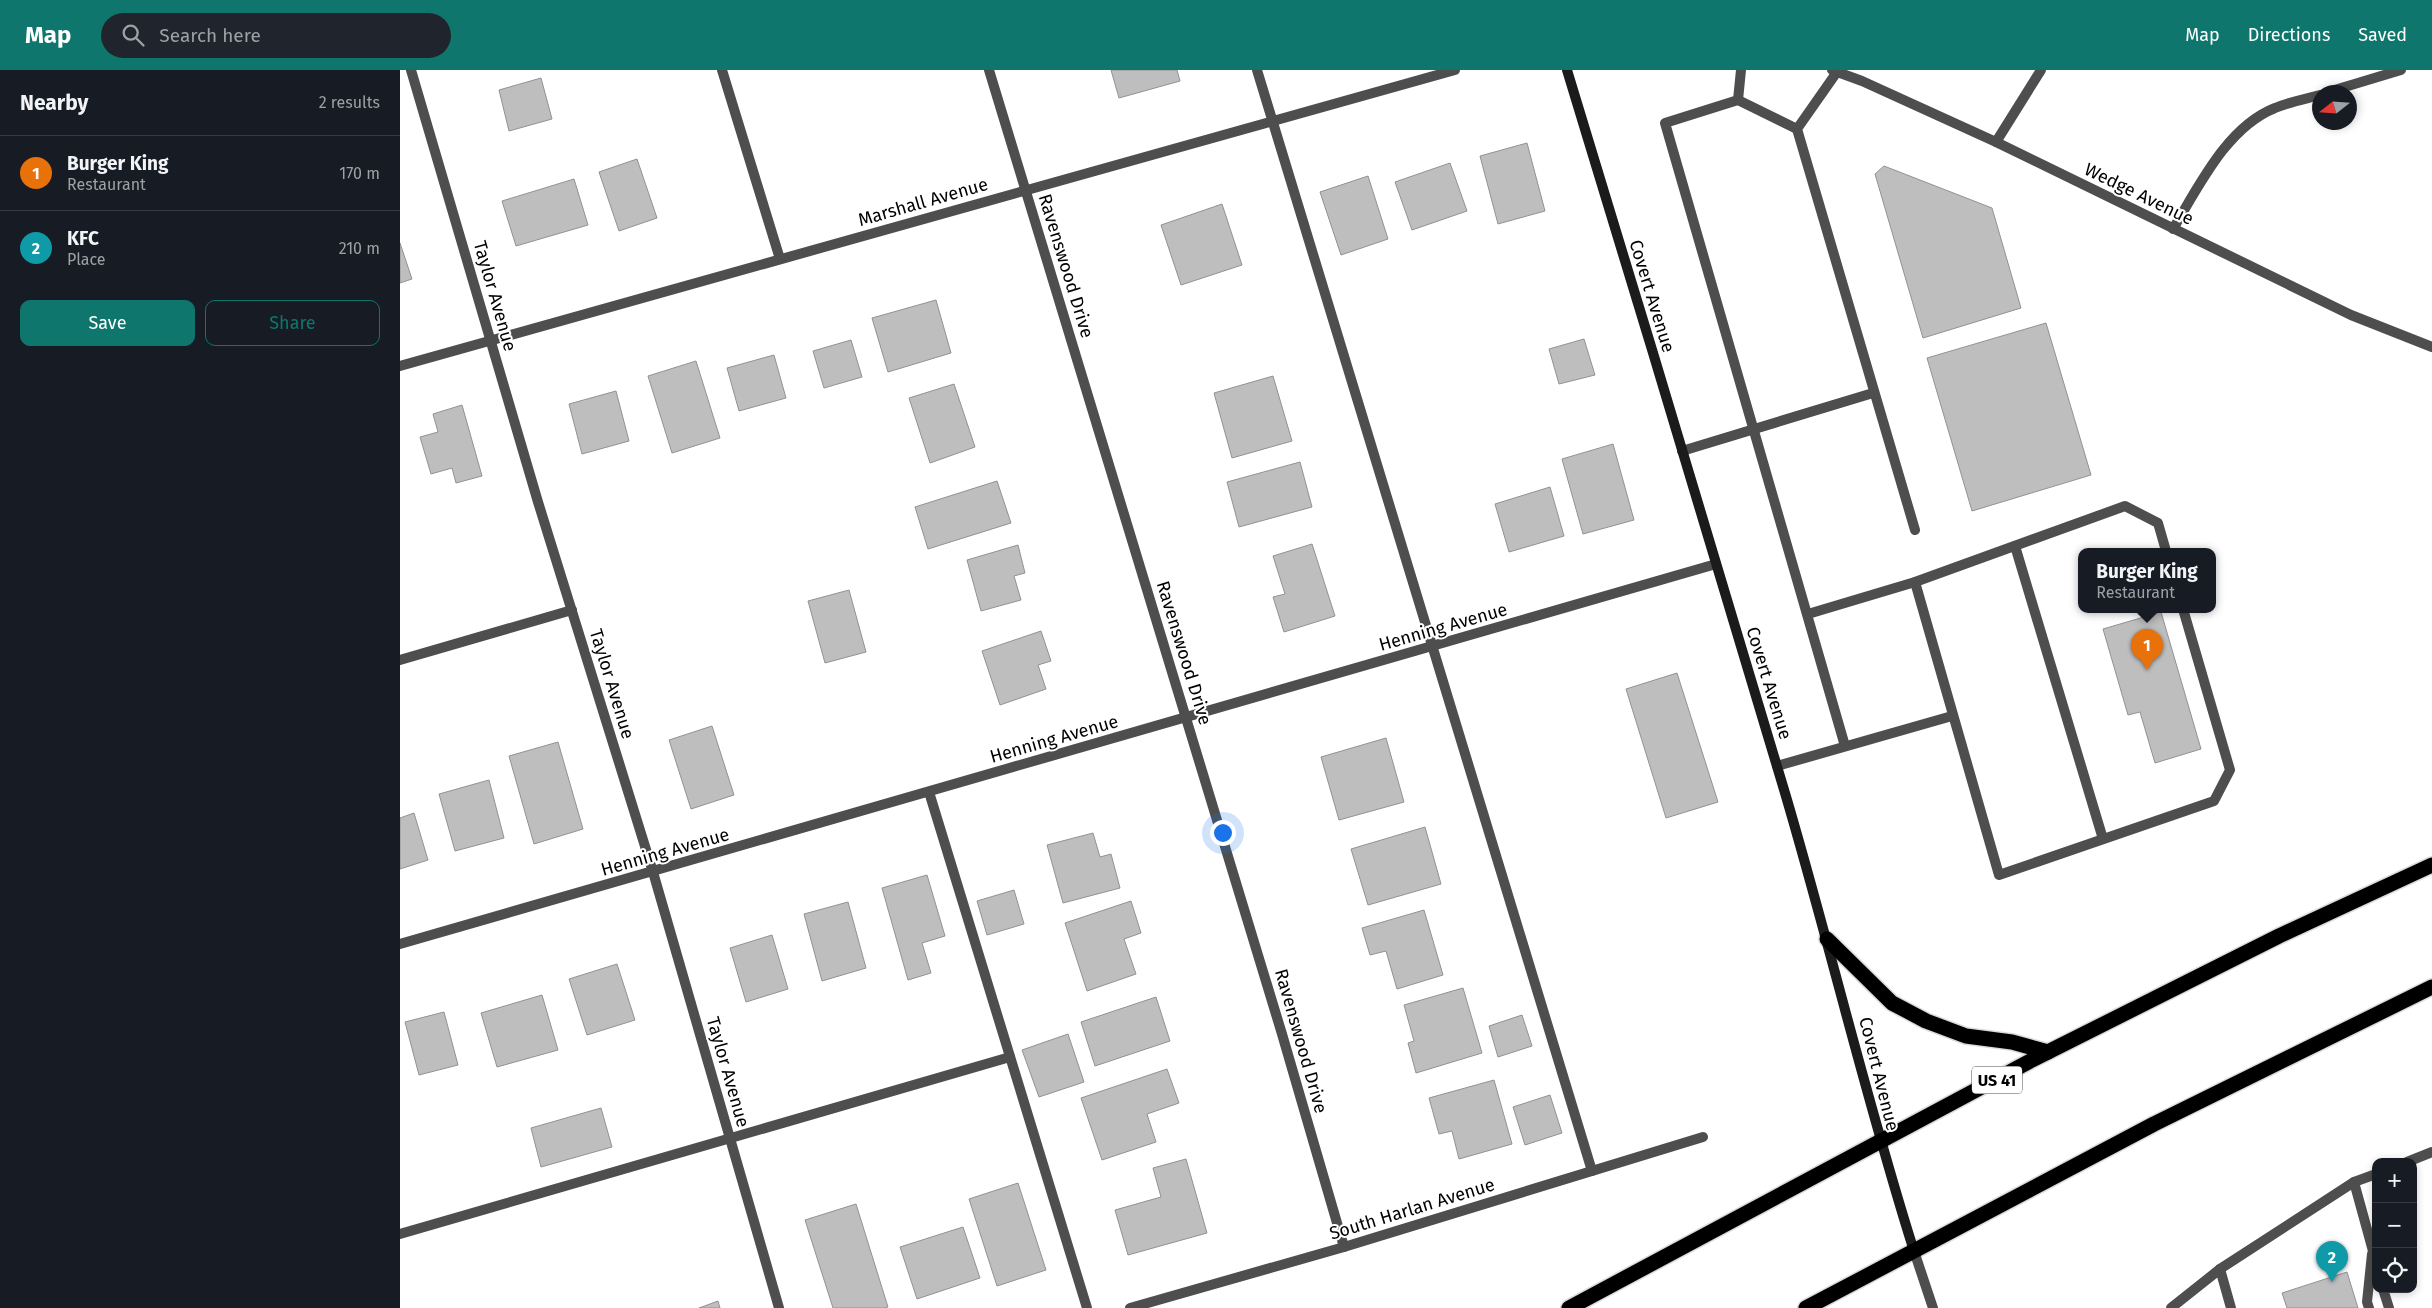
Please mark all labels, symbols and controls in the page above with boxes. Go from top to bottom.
search box [101,13,451,58]
text: Map [25,21,71,49]
icon: search [119,21,147,49]
text: Search here [159,24,261,47]
text: Map [2185,24,2220,46]
text: Directions [2248,24,2330,46]
text: Saved [2358,24,2407,46]
north arrow [2312,85,2357,130]
text: Nearby [20,90,88,116]
text: 2 results [319,93,380,112]
text: Burger King [67,152,168,175]
street label: Wedge Avenue [2081,158,2197,230]
text: 1 [32,164,40,183]
text: 170 m [339,164,380,183]
street label: Marshall Avenue [856,173,990,231]
text: Restaurant [67,175,146,194]
street label: Ravenswood Drive [1034,191,1098,341]
text: KFC [67,227,99,250]
street label: Covert Avenue [1624,237,1680,355]
street label: Taylor Avenue [469,238,521,354]
text: 2 [32,239,40,258]
text: 210 m [339,239,380,258]
text: Place [67,250,106,269]
button: Save [20,300,195,346]
button: Share [205,300,380,346]
popup [2078,548,2216,613]
text: Burger King [2096,560,2198,583]
street label: Ravenswood Drive [1152,578,1216,728]
text: Restaurant [2096,583,2175,602]
street label: Henning Avenue [1376,598,1510,656]
street label: Covert Avenue [1741,624,1797,742]
street label: Taylor Avenue [585,626,639,742]
pin: 1 [2131,629,2163,670]
street label: Henning Avenue [987,710,1121,768]
your location [1210,820,1236,846]
street label: Henning Avenue [598,823,732,881]
street label: Ravenswood Drive [1270,966,1332,1116]
street label: Taylor Avenue [702,1014,754,1130]
street label: Covert Avenue [1854,1015,1904,1133]
road number: US 41 [1972,1066,2022,1094]
map controls [2372,1158,2417,1293]
button: + [2372,1158,2417,1203]
street label: South Harlan Avenue [1327,1173,1497,1245]
button: − [2372,1203,2417,1248]
pin: 2 [2316,1241,2348,1282]
button: locate [2372,1248,2417,1293]

